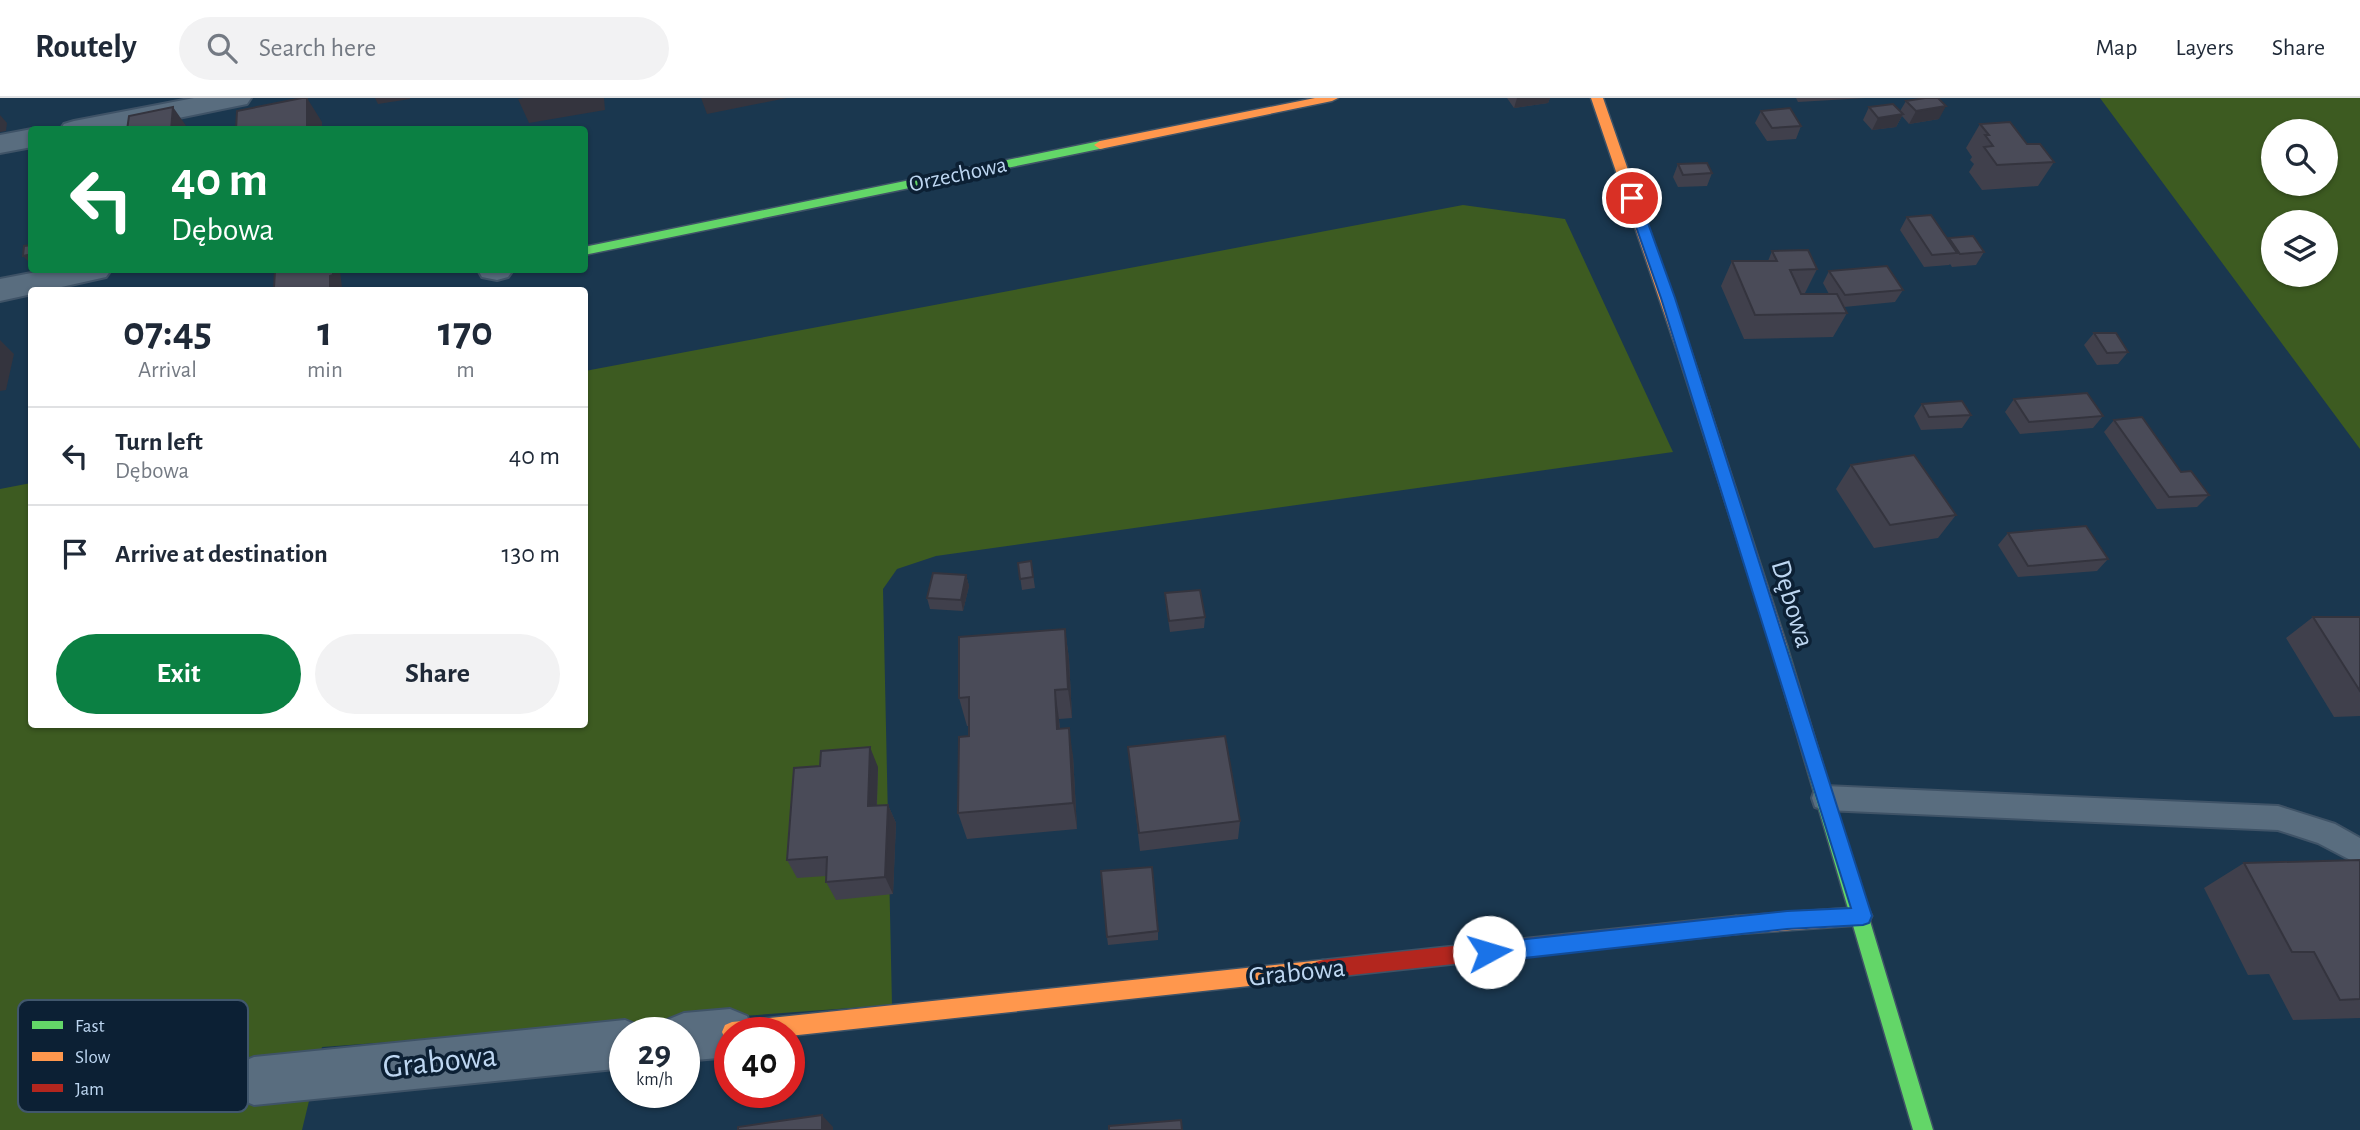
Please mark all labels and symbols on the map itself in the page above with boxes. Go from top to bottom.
street label: Orzechowa [907,153,1009,197]
pin [1602,168,1662,228]
street label: Dębowa [1765,557,1819,651]
position arrow [1452,915,1526,989]
street label: Grabowa [1247,954,1347,992]
legend [18,1000,248,1112]
text: Fast [75,1017,105,1036]
speed limit sign: 40 [714,1017,805,1108]
street label: Grabowa [381,1040,499,1084]
text: Slow [75,1048,111,1067]
text: Jam [75,1080,104,1099]

